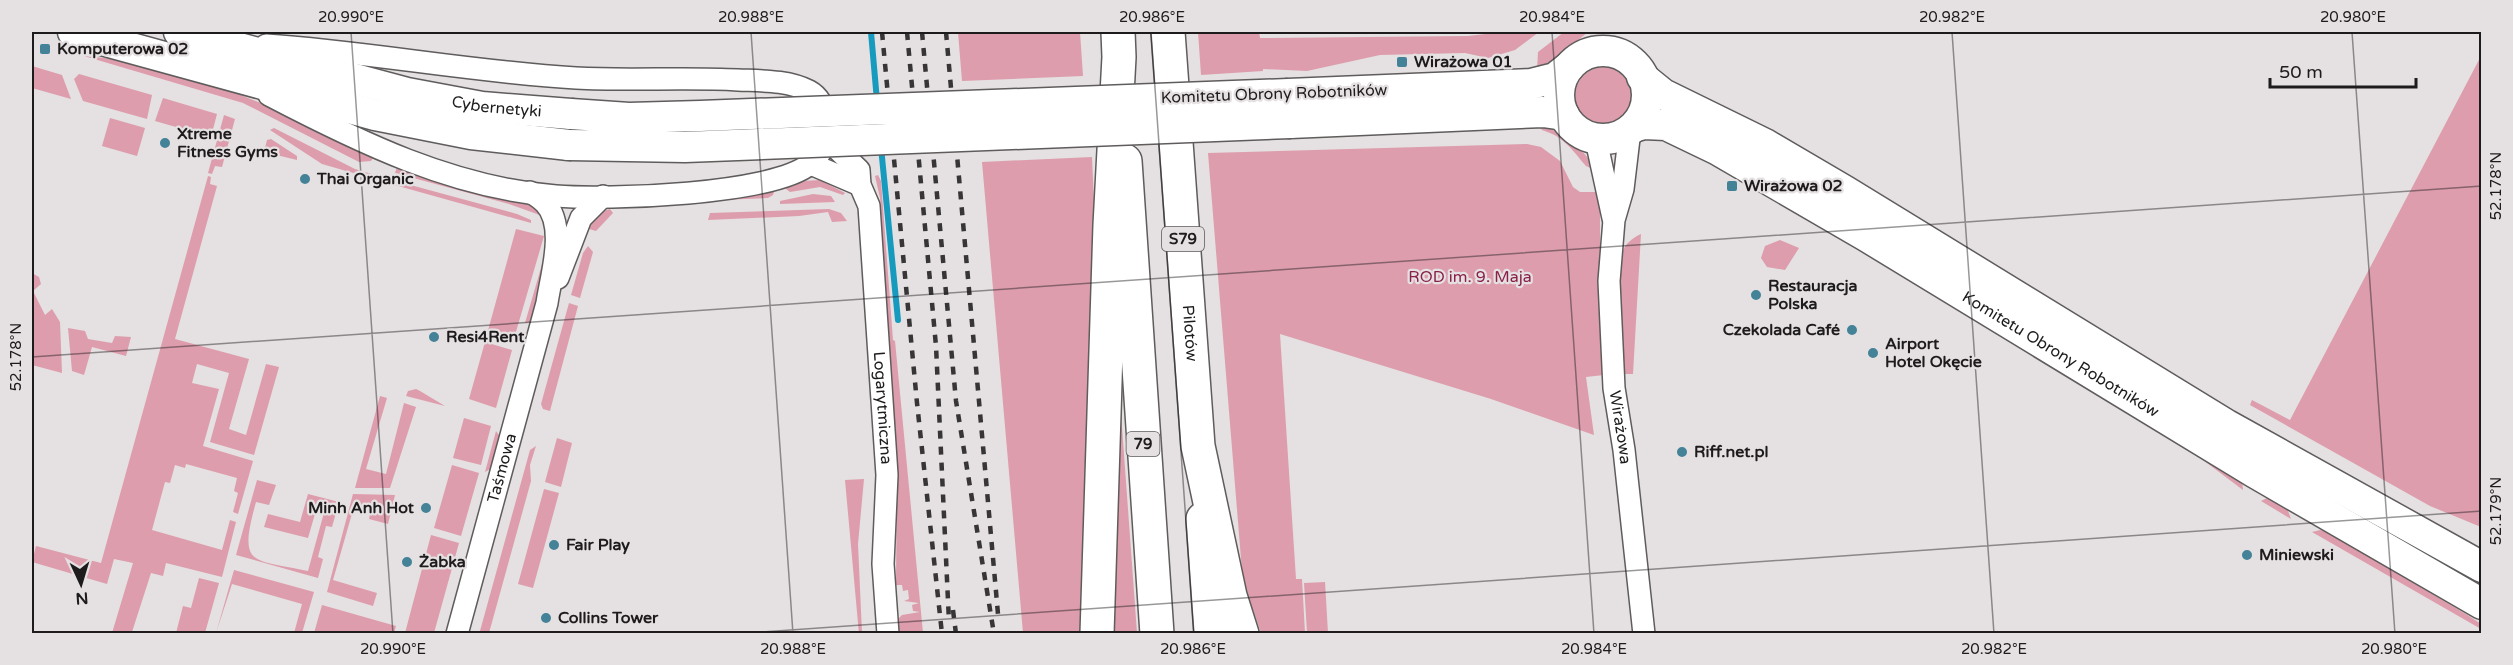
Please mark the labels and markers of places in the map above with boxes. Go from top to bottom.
place label: Komputerowa 02 [57,39,188,59]
marker: Komputerowa 02 [38,42,52,56]
place label: Wirażowa 01 [1414,52,1513,72]
marker: Wirażowa 01 [1395,55,1409,69]
place label: Xtreme Fitness Gyms [177,124,278,162]
marker: Xtreme Fitness Gyms [158,136,172,150]
place label: Thai Organic [316,169,414,189]
marker: Thai Organic [298,172,312,186]
place label: Wirażowa 02 [1744,176,1843,196]
marker: Wirażowa 02 [1725,179,1739,193]
place label: Restauracja Polska [1768,276,1858,314]
marker: Restauracja Polska [1749,288,1763,302]
place label: Czekolada Café [1723,320,1840,340]
marker: Czekolada Café [1845,323,1859,337]
place label: Resi4Rent [446,327,525,347]
marker: Resi4Rent [427,330,441,344]
place label: Airport Hotel Okęcie [1885,334,1982,372]
marker: Airport Hotel Okęcie [1866,346,1880,360]
place label: Riff.net.pl [1694,442,1769,462]
marker: Riff.net.pl [1675,445,1689,459]
place label: Minh Anh Hot [308,498,415,518]
marker: Minh Anh Hot [419,501,433,515]
place label: Fair Play [566,535,630,555]
marker: Fair Play [547,538,561,552]
place label: Miniewski [2259,545,2334,565]
marker: Miniewski [2240,548,2254,562]
place label: Żabka [419,552,466,572]
marker: Żabka [400,555,414,569]
place label: Collins Tower [558,608,659,628]
marker: Collins Tower [539,611,553,625]

